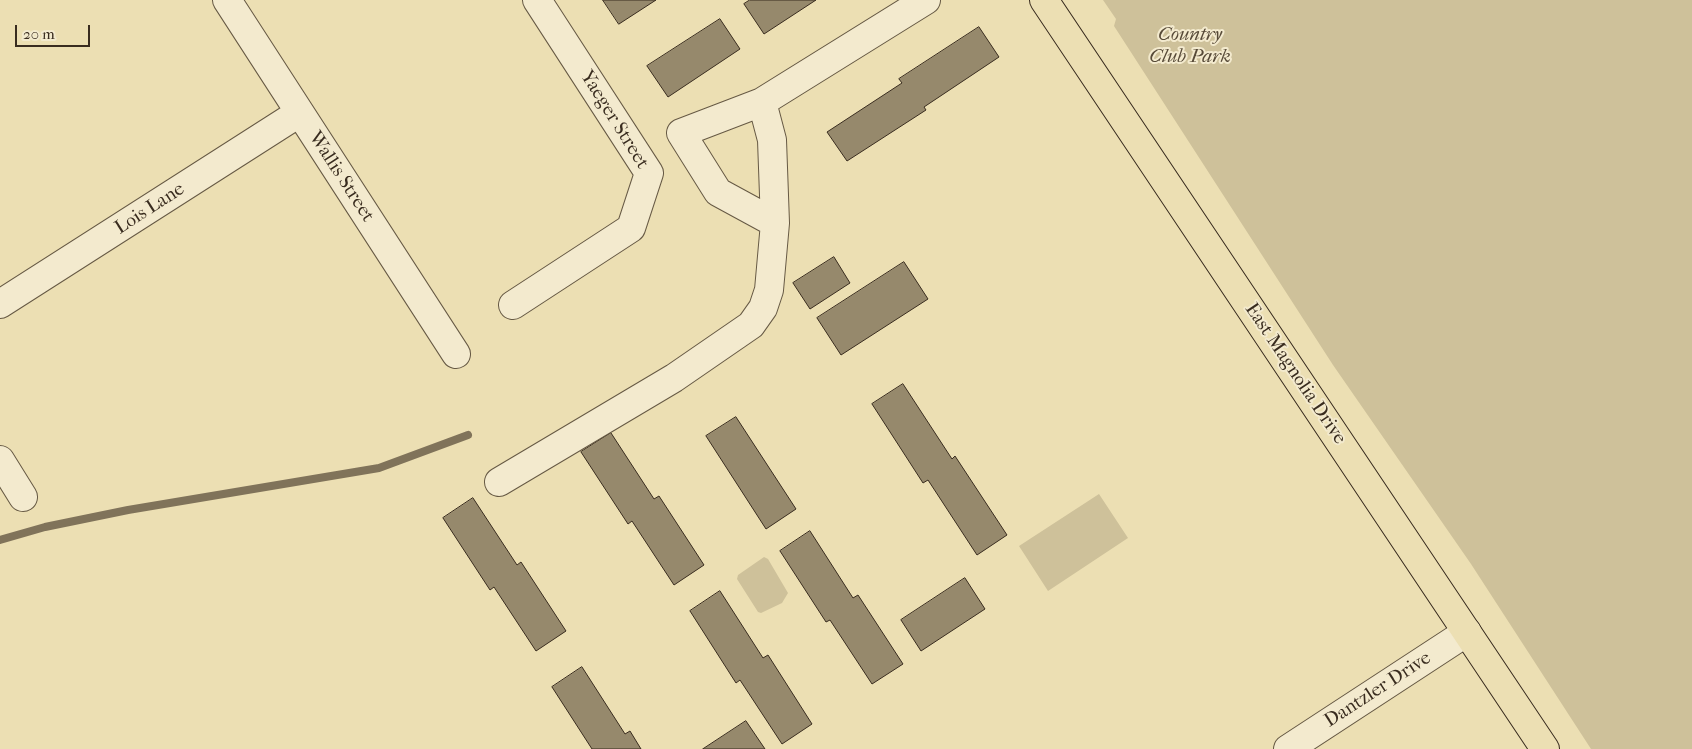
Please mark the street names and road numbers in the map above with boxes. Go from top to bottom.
street label: Yaeger Street [575,67,653,173]
street label: Wallis Street [303,127,379,227]
street label: Lois Lane [111,178,189,240]
street label: East Magnolia Drive [1239,299,1351,449]
street label: Dantzler Drive [1320,647,1436,733]

